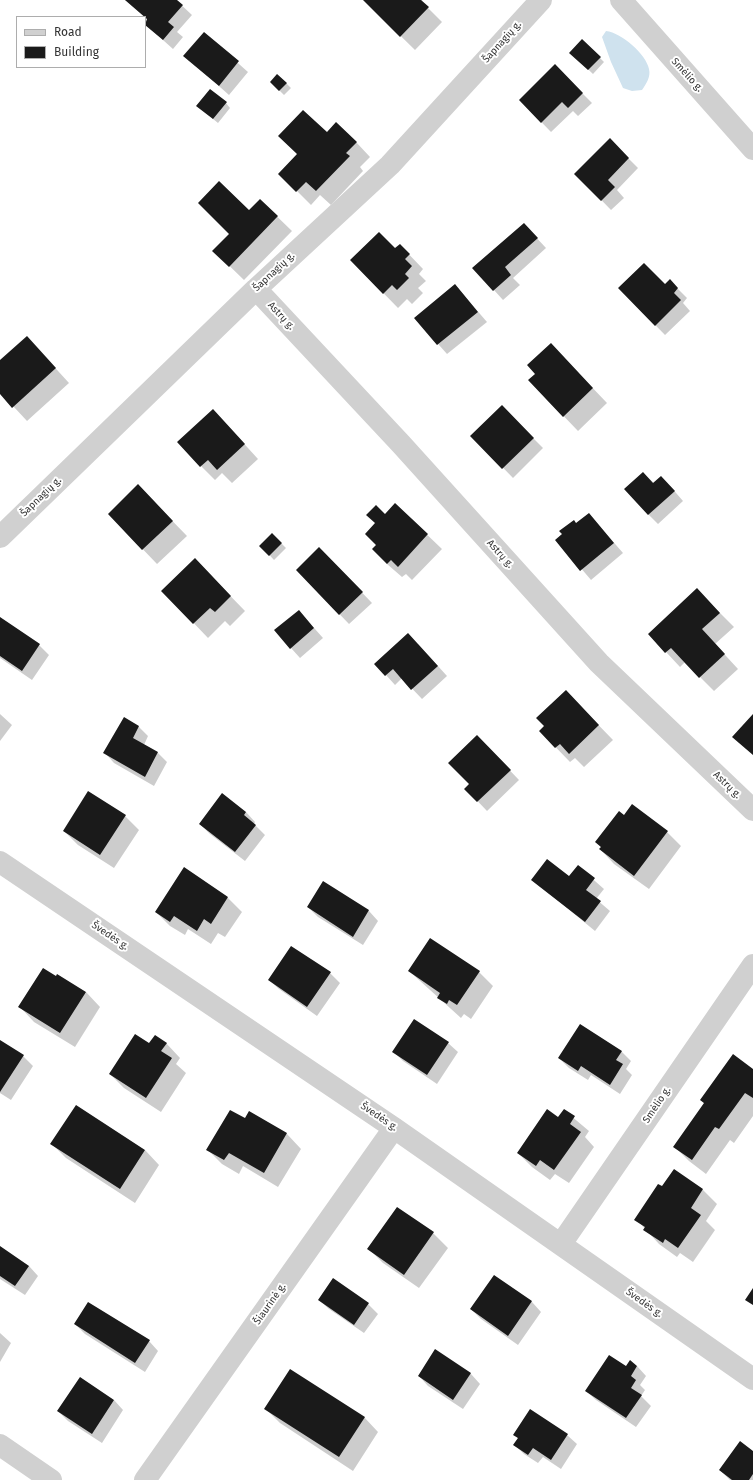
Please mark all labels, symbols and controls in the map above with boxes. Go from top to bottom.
legend [16,16,146,68]
street label: Šapnagių g. [480,19,524,65]
text: Road [54,25,82,39]
text: Building [54,45,99,59]
street label: Smėlio g. [669,56,705,94]
street label: Šapnagių g. [251,250,297,294]
street label: Astrų g. [265,299,297,333]
street label: Šapnagių g. [18,475,64,519]
street label: Astrų g. [484,537,516,571]
street label: Astrų g. [711,769,743,801]
street label: Švedės g. [89,919,131,953]
street label: Smėlio g. [640,1085,674,1125]
street label: Švedės g. [358,1100,400,1134]
street label: Šiaurinė g. [251,1281,289,1327]
street label: Švedės g. [623,1286,665,1320]

